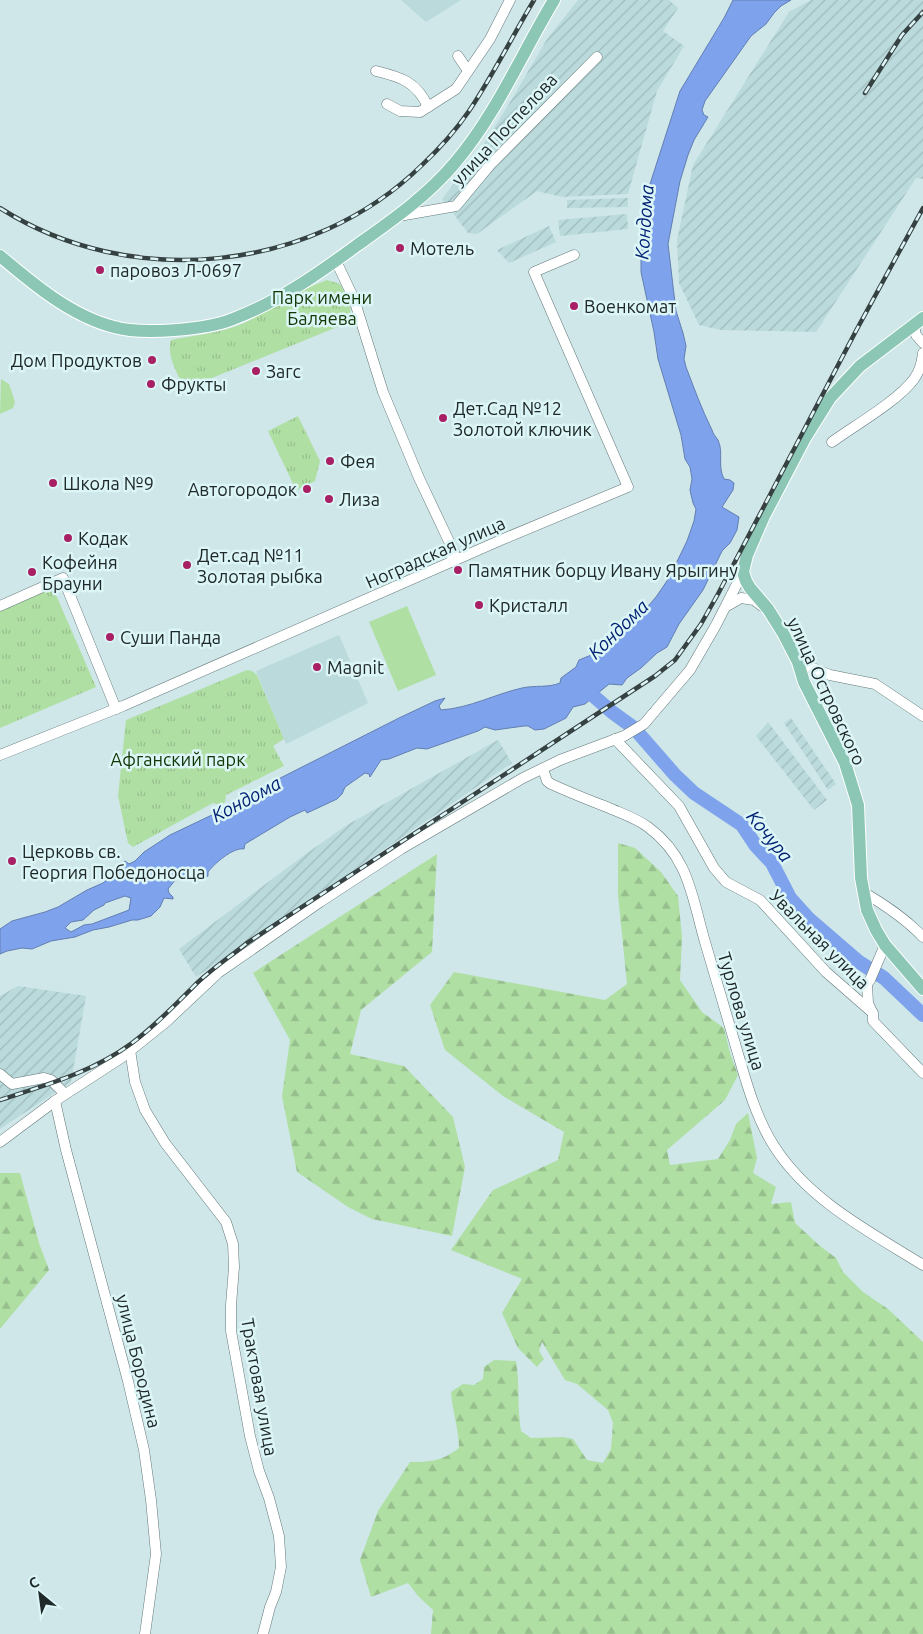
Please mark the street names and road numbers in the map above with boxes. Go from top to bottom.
street label: улица Поспелова [447,69,561,189]
street label: Ноградская улица [362,512,508,592]
street label: улица Островского [784,614,870,768]
street label: Увальная улица [766,885,874,993]
street label: Турлова улица [715,949,769,1073]
street label: улица Бородина [113,1292,165,1430]
street label: Трактовая улица [238,1317,282,1457]

